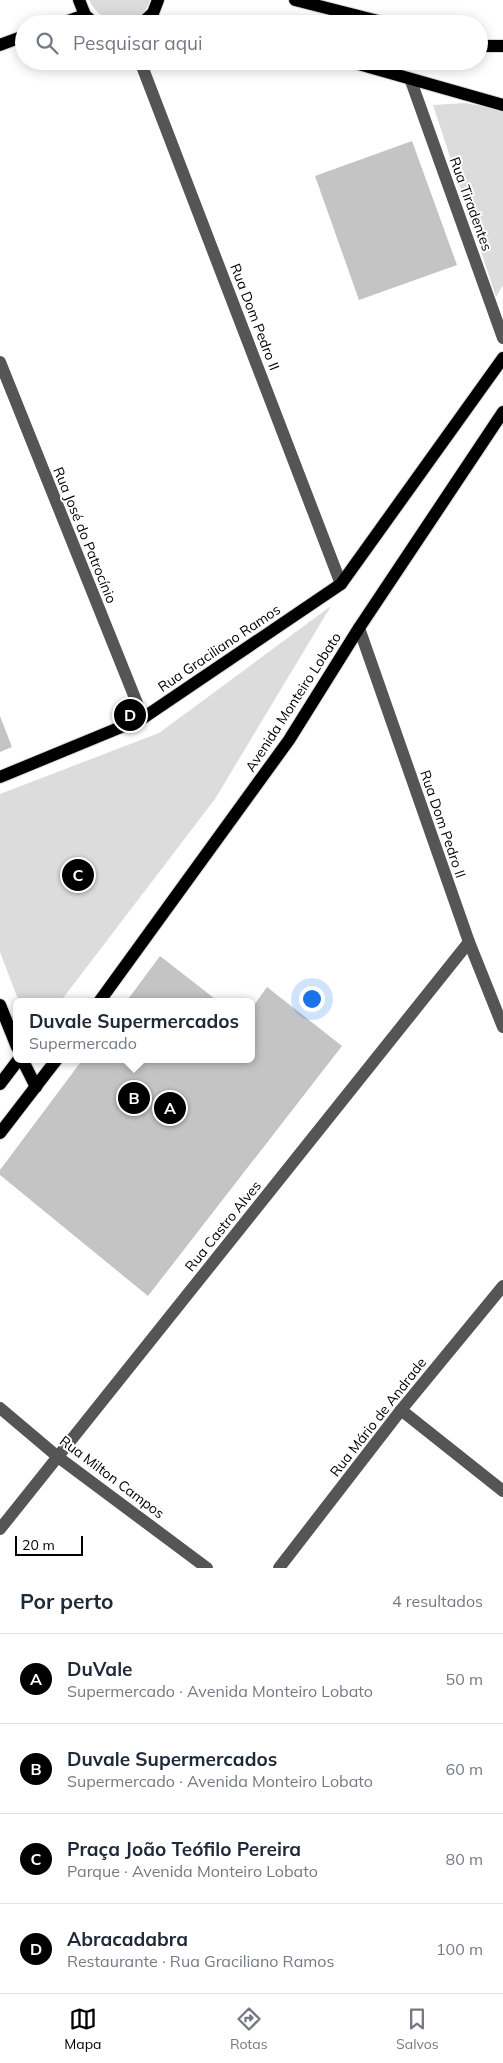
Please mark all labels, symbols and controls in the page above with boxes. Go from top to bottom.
search box [15,15,488,70]
icon: search [33,29,61,57]
text: Pesquisar aqui [73,31,203,55]
street label: Rua Tiradentes [446,155,496,253]
street label: Rua Dom Pedro II [226,261,284,373]
street label: Rua José do Patrocínio [49,464,121,606]
street label: Rua Graciliano Ramos [154,600,284,696]
street label: Avenida Monteiro Lobato [241,629,345,775]
pin: D [114,696,146,734]
street label: Rua Dom Pedro II [416,768,470,880]
pin: C [62,856,94,894]
your location [299,986,325,1012]
popup [13,998,255,1063]
text: Duvale Supermercados [29,1009,239,1033]
text: Supermercado [29,1033,137,1053]
pin: B [118,1079,150,1117]
pin: A [154,1089,186,1127]
street label: Rua Castro Alves [181,1177,265,1275]
street label: Rua Mário de Andrade [326,1354,430,1480]
street label: Rua Milton Campos [56,1432,168,1522]
scale bar [15,1533,82,1556]
text: 20 m [22,1536,55,1554]
text: Por perto [20,1588,114,1614]
text: 4 resultados [392,1591,483,1611]
text: DuVale [67,1657,133,1681]
text: A [30,1669,42,1689]
text: 50 m [446,1669,483,1689]
text: Supermercado · Avenida Monteiro Lobato [67,1681,373,1701]
text: Duvale Supermercados [67,1747,277,1771]
text: B [30,1759,42,1779]
text: 60 m [446,1759,483,1779]
text: Supermercado · Avenida Monteiro Lobato [67,1771,373,1791]
text: Praça João Teófilo Pereira [67,1837,301,1861]
text: C [31,1849,41,1869]
text: 80 m [446,1849,483,1869]
text: Parque · Avenida Monteiro Lobato [67,1861,318,1881]
text: Abracadabra [67,1927,188,1951]
text: D [30,1939,42,1959]
text: 100 m [436,1939,483,1959]
text: Restaurante · Rua Graciliano Ramos [67,1951,334,1971]
tab: Mapa [64,2005,101,2053]
tab: Rotas [230,2005,268,2053]
tab: Salvos [396,2005,439,2053]

